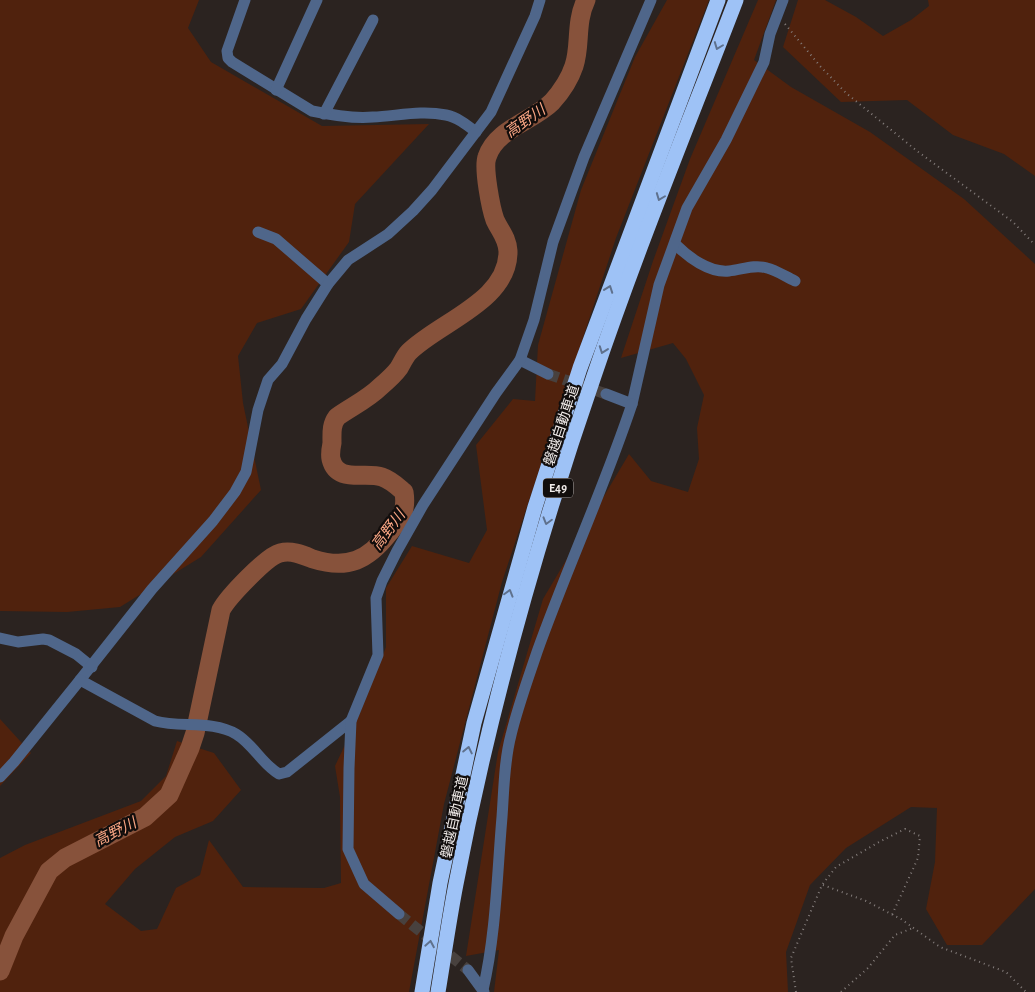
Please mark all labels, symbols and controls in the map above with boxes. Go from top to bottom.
one-way arrow [714,41,724,49]
water label: 高野川 [502,100,550,140]
one-way arrow [656,193,666,201]
one-way arrow [603,285,613,294]
one-way arrow [599,345,609,353]
street label: 磐越自動車道 [541,383,582,467]
road number: E49 [543,478,573,498]
water label: 高野川 [368,506,409,553]
one-way arrow [543,516,553,524]
one-way arrow [504,590,514,598]
one-way arrow [462,746,473,755]
street label: 磐越自動車道 [438,774,471,860]
water label: 高野川 [91,814,140,849]
one-way arrow [424,940,434,948]

